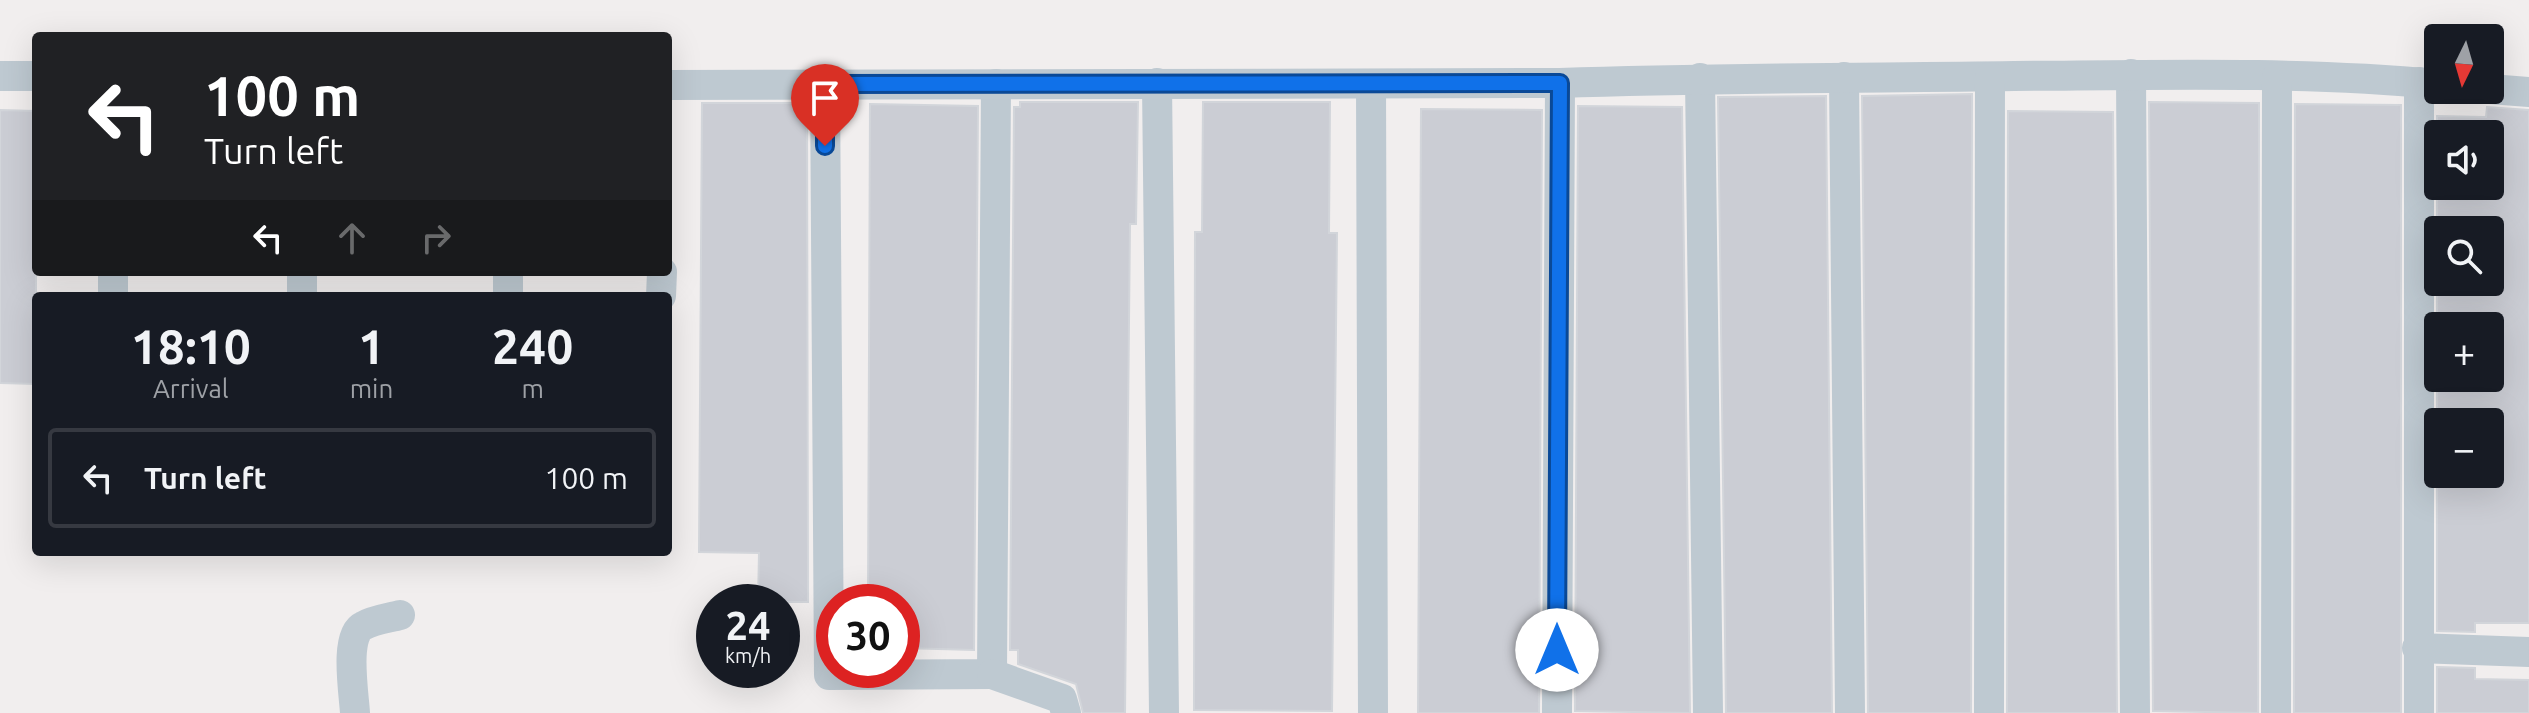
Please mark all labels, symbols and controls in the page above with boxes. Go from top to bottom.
north arrow [2424,24,2504,104]
map controls [2424,24,2504,488]
icon: left [72,64,176,168]
text: 100 m [204,64,360,127]
pin [791,64,859,146]
icon: arrive [803,76,847,120]
button: sound [2424,120,2504,200]
text: Turn left [204,130,343,171]
icon: left [246,216,290,260]
icon: ahead [330,216,374,260]
icon: right [414,216,458,260]
button: search [2424,216,2504,296]
button: + [2424,312,2504,392]
text: 18:10 [131,319,251,373]
text: 1 [358,319,385,373]
text: 240 [492,319,573,373]
text: Arrival [153,374,229,403]
text: min [350,374,393,403]
text: m [521,374,544,403]
button: − [2424,408,2504,488]
icon: left [76,456,120,500]
text: Turn left [144,461,266,495]
text: 100 m [544,461,628,495]
speed limit sign: 30 [816,584,920,688]
text: 24 [725,603,771,648]
position arrow [1515,608,1599,692]
text: km/h [725,644,771,667]

